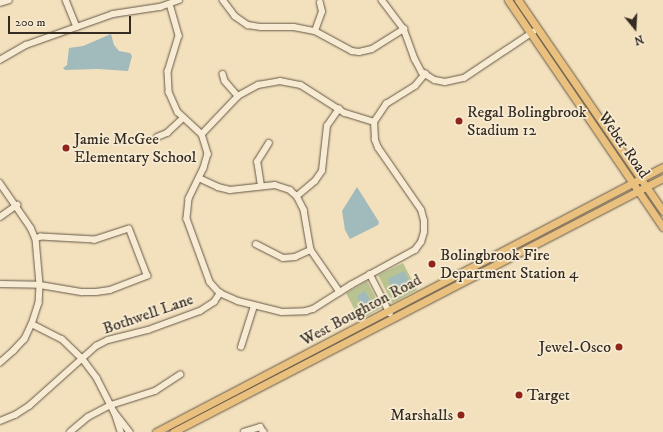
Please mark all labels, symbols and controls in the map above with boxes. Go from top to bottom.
scale bar [10,8,133,34]
north arrow [615,8,655,48]
text: 200 m [15,15,45,30]
text: N [632,31,645,47]
place label: Regal Bolingbrook Stadium 12 [467,102,587,140]
street label: Weber Road [594,108,654,182]
marker: Regal Bolingbrook Stadium 12 [454,116,464,126]
place label: Jamie McGee Elementary School [74,129,196,167]
marker: Jamie McGee Elementary School [61,143,71,153]
place label: Bolingbrook Fire Department Station 4 [440,245,578,283]
marker: Bolingbrook Fire Department Station 4 [427,259,437,269]
street label: West Boughton Road [297,270,425,350]
street label: Bothwell Lane [100,290,196,338]
place label: Jewel-Osco [539,337,611,357]
marker: Jewel-Osco [614,342,624,352]
place label: Target [527,385,570,405]
marker: Target [514,390,524,400]
place label: Marshalls [390,405,453,425]
marker: Marshalls [456,410,466,420]

